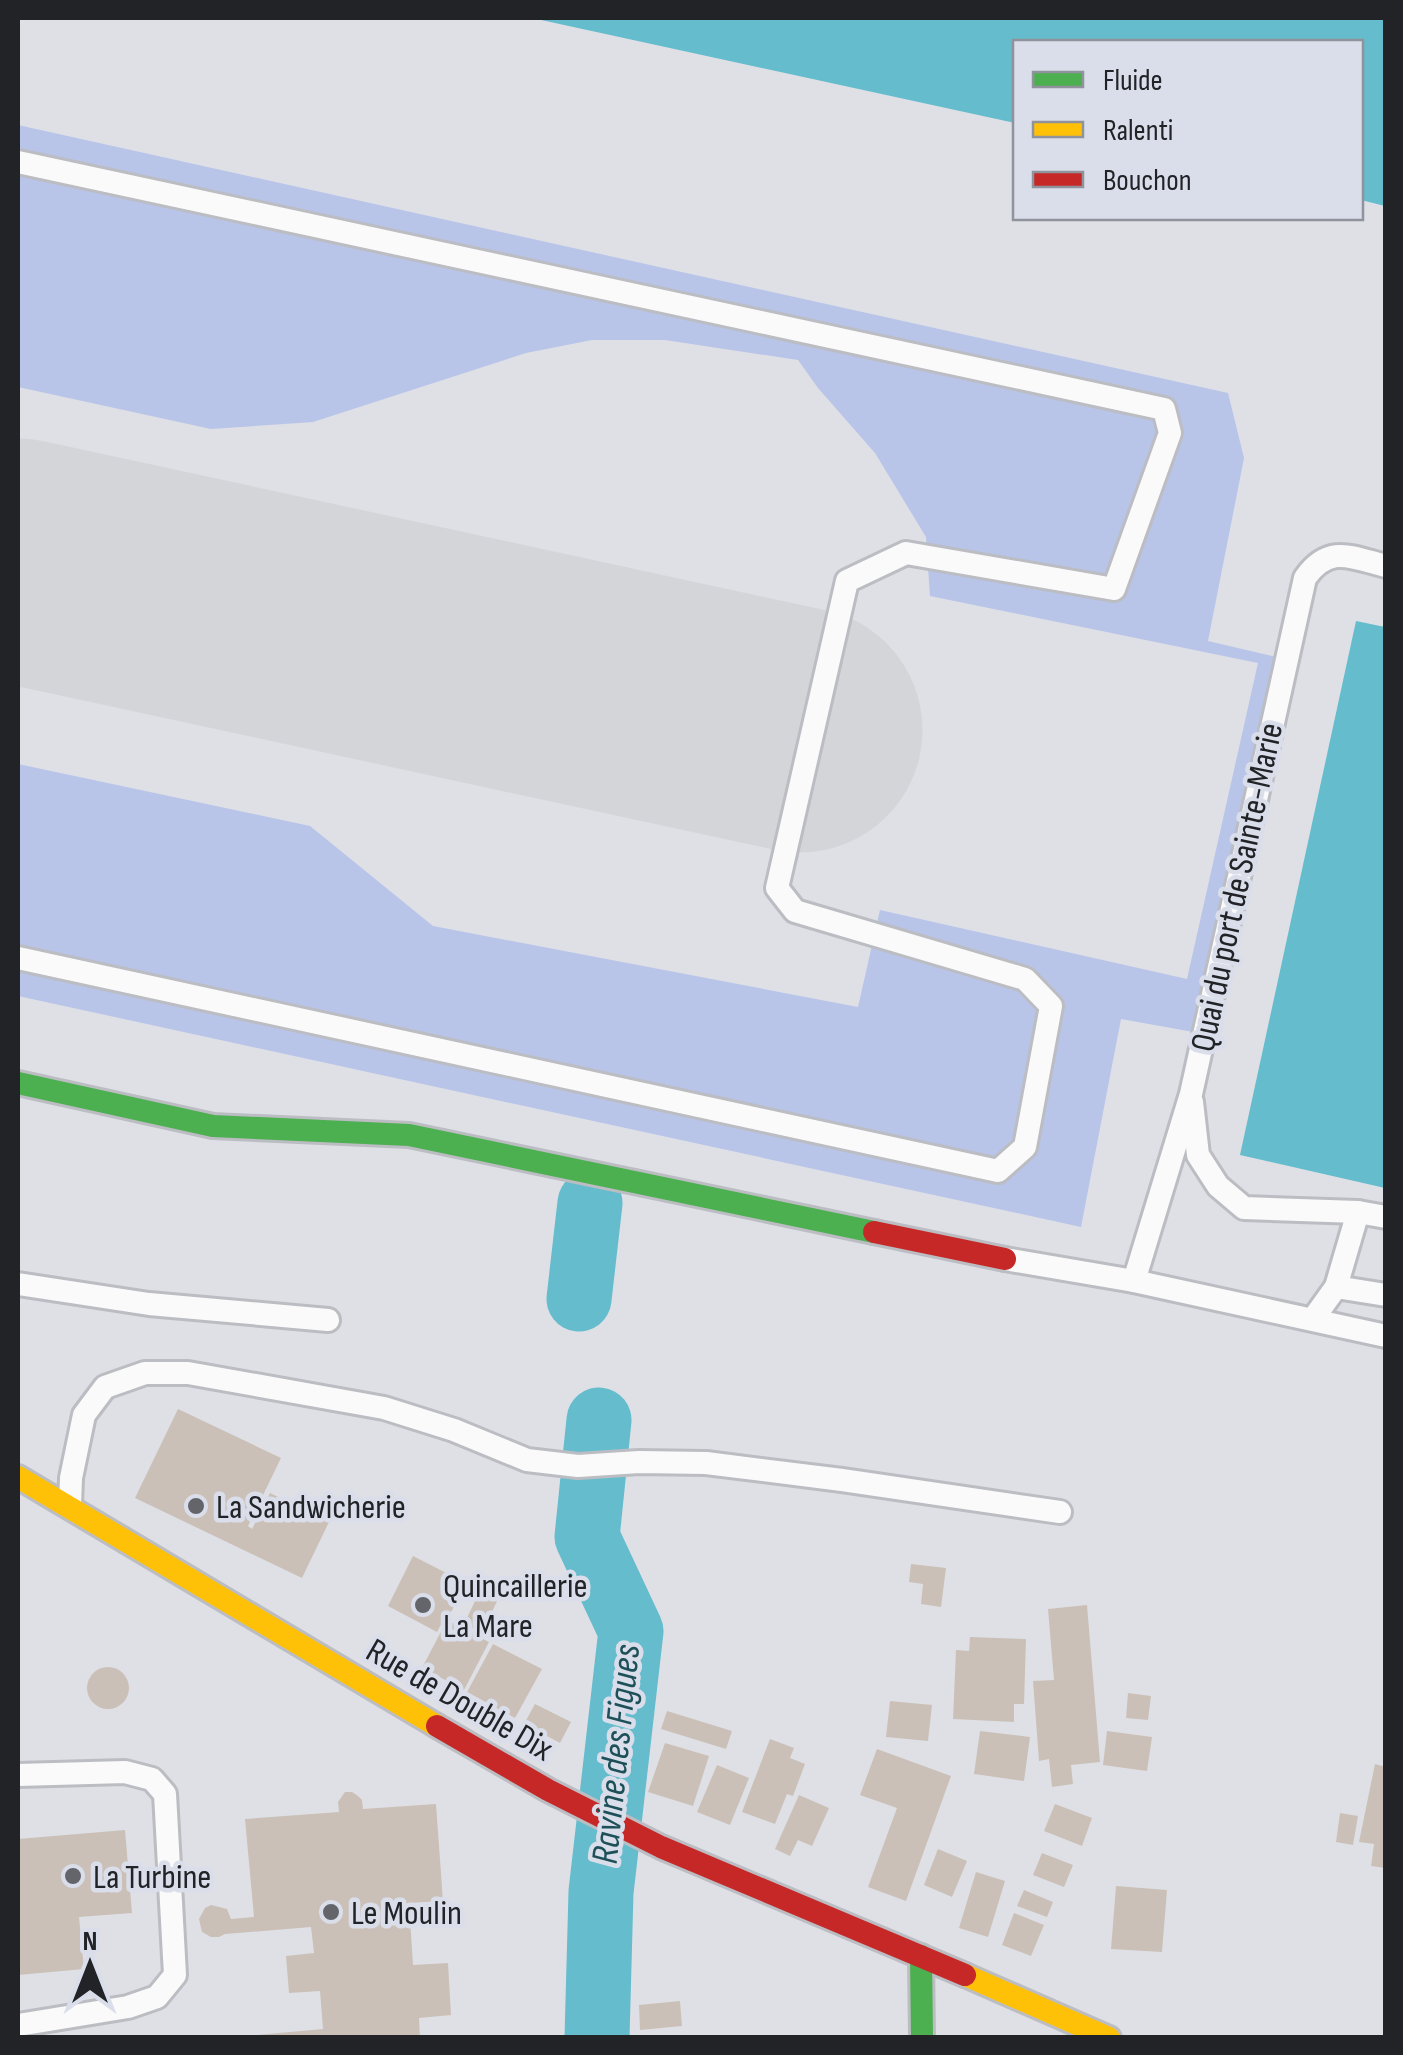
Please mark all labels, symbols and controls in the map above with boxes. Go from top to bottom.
legend [1013,40,1363,220]
text: Fluide [1103,63,1163,99]
text: Ralenti [1103,113,1173,149]
text: Bouchon [1103,163,1191,199]
street label: Quai du port de Sainte-Marie [1182,719,1293,1055]
place label: La Sandwicherie [216,1486,406,1529]
marker: La Sandwicherie [185,1495,207,1517]
place label: Quincaillerie La Mare [443,1565,588,1648]
marker: Quincaillerie La Mare [412,1594,434,1616]
street label: Rue de Double Dix [358,1630,560,1771]
water label: Ravine des Figues [583,1641,650,1866]
place label: La Turbine [93,1856,211,1899]
marker: La Turbine [62,1865,84,1887]
place label: Le Moulin [351,1892,462,1935]
marker: Le Moulin [320,1901,342,1923]
north arrow [40,1915,140,2015]
text: N [83,1925,97,1958]

